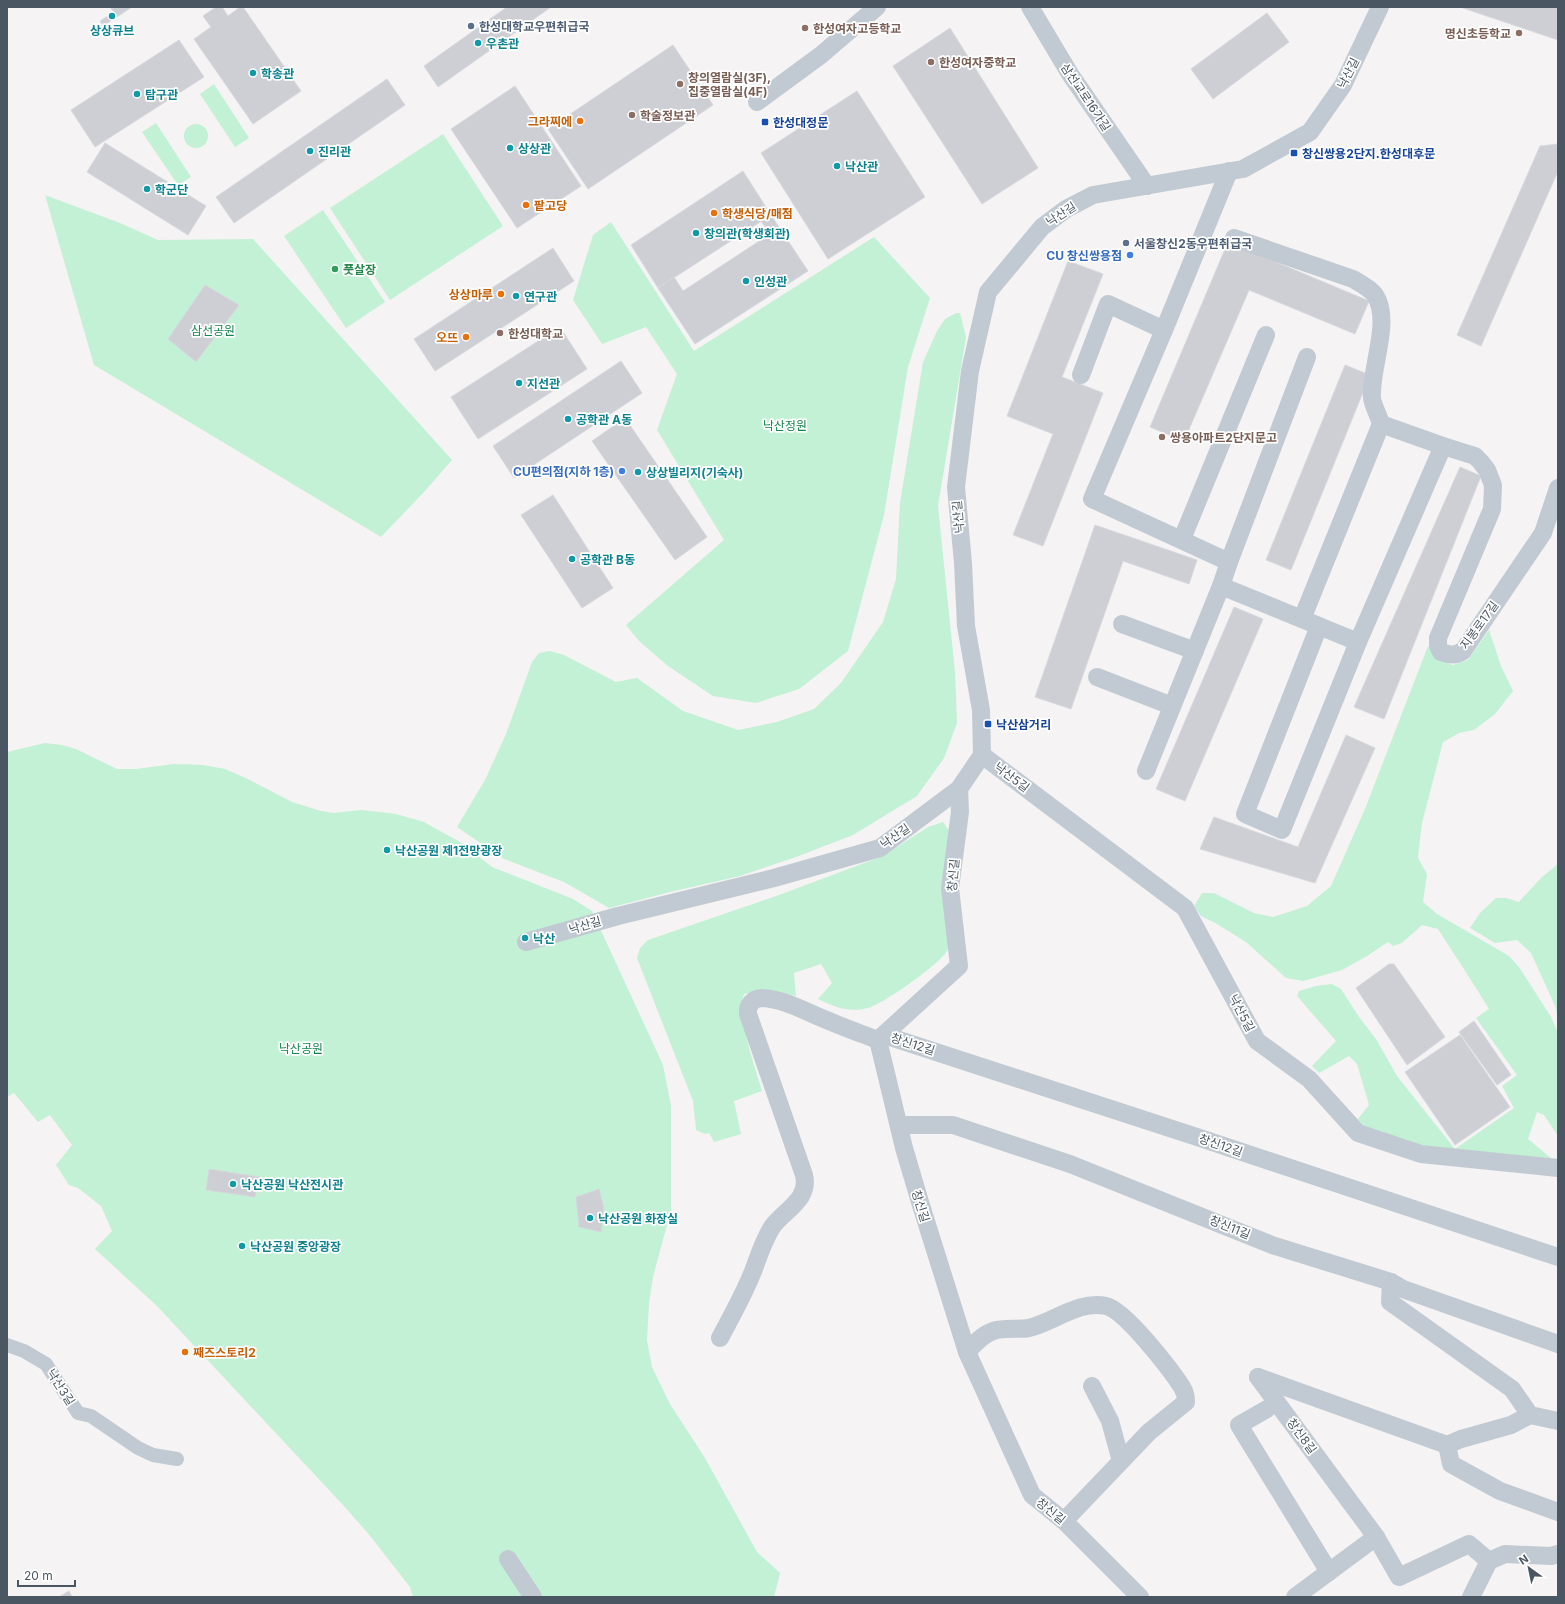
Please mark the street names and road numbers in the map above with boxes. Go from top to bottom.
street label: 낙산길 [1334,55,1362,91]
street label: 삼선교로16가길 [1058,60,1114,134]
street label: 낙산길 [1043,199,1079,229]
street label: 낙산길 [949,500,967,534]
street label: 지봉로17길 [1457,598,1501,652]
street label: 낙산5길 [991,759,1033,795]
street label: 낙산길 [877,820,913,852]
street label: 창신길 [944,858,962,892]
street label: 낙산길 [567,913,603,937]
street label: 낙산5길 [1226,992,1258,1034]
street label: 창신12길 [889,1030,937,1058]
street label: 창신12길 [1197,1131,1245,1159]
street label: 창신길 [909,1188,933,1224]
street label: 창신11길 [1207,1212,1253,1242]
street label: 낙산3길 [44,1366,78,1408]
street label: 창신8길 [1284,1415,1320,1457]
street label: 창신길 [1033,1495,1069,1527]

